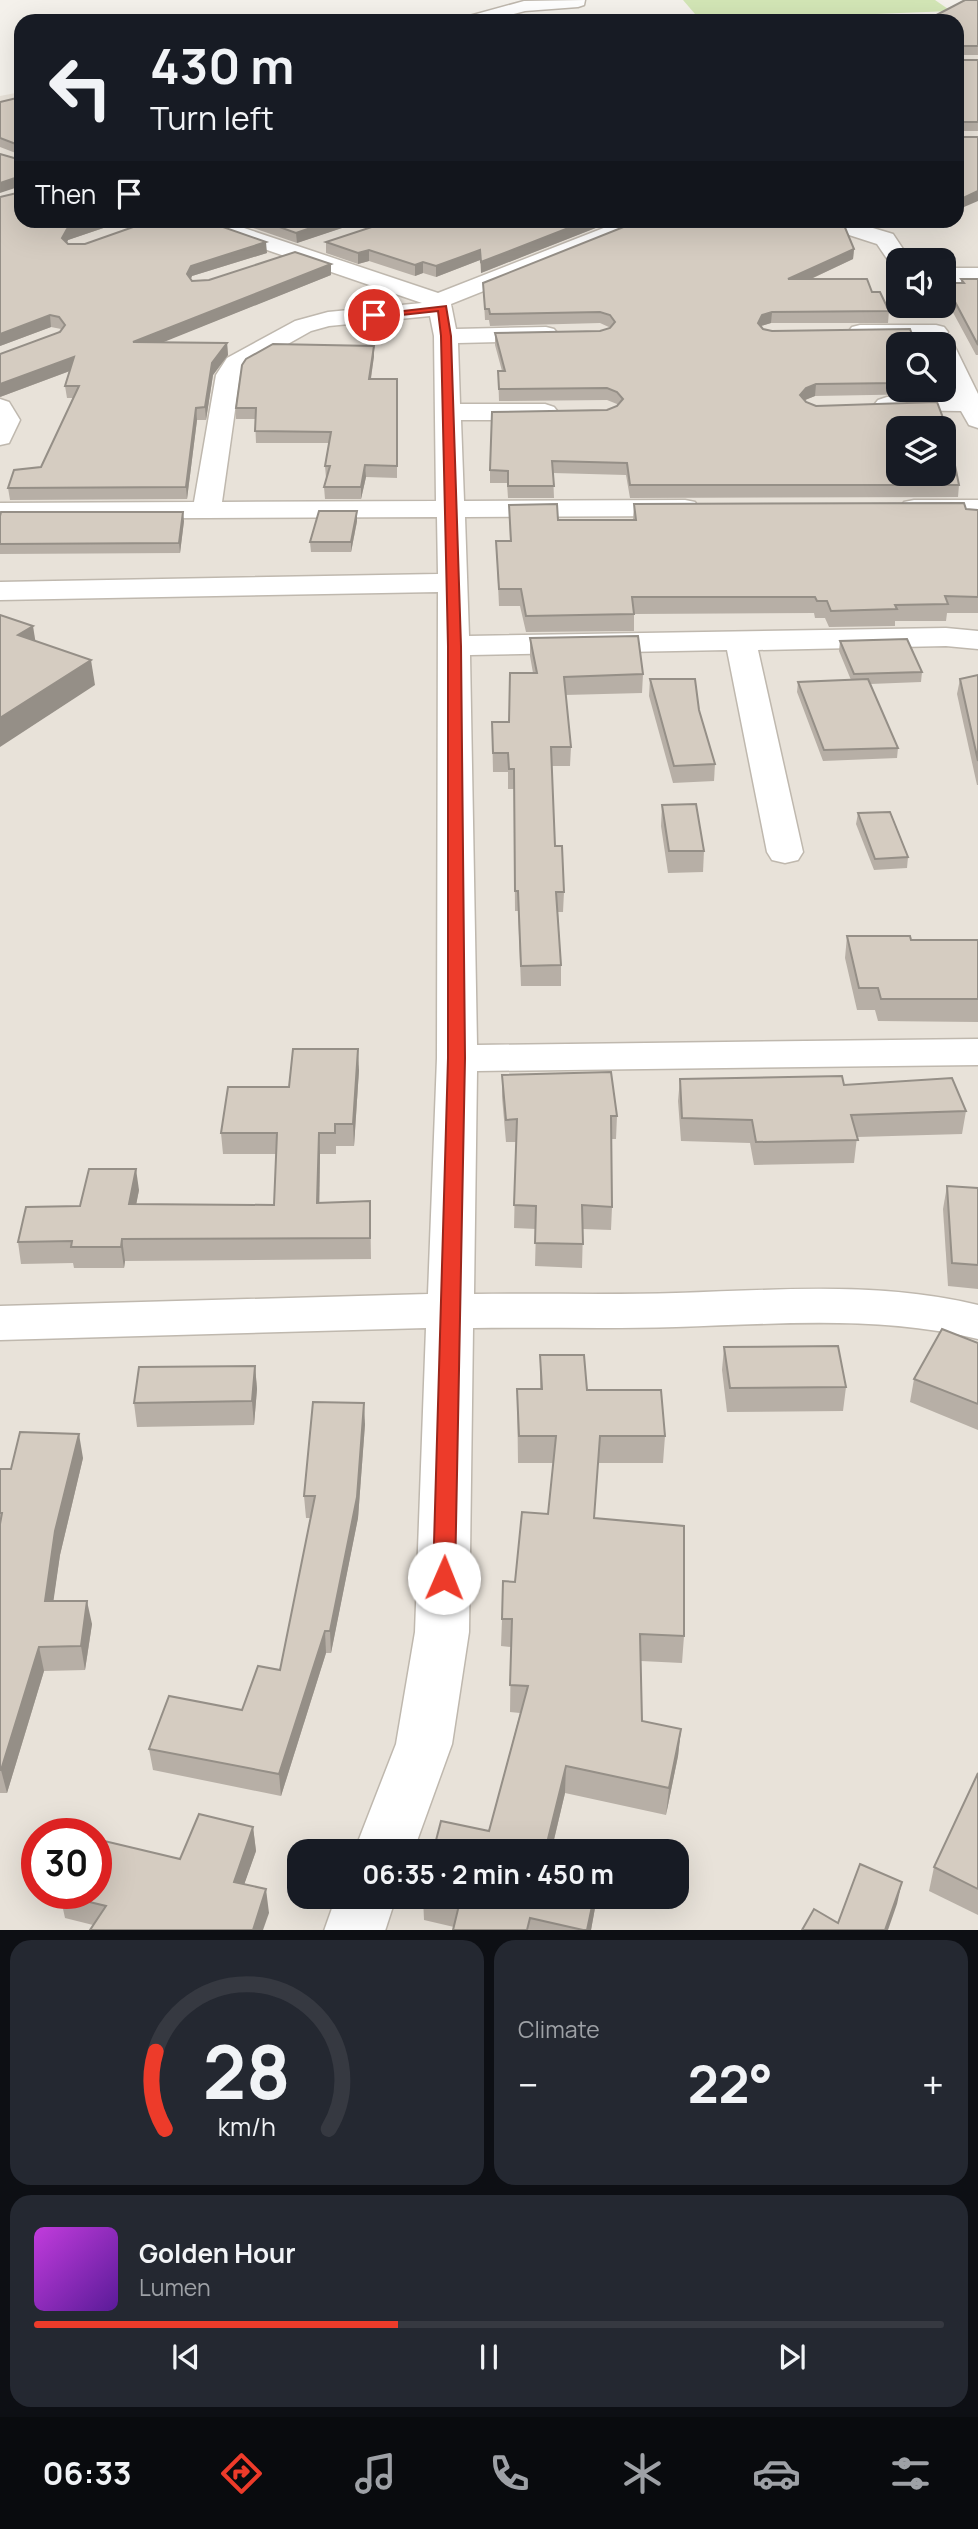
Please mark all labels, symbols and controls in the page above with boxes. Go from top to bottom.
text: 430 m [150,32,294,99]
icon: left [35,42,126,133]
text: Turn left [150,96,274,140]
icon: arrive [110,175,148,213]
text: Then [35,176,96,212]
map controls [886,248,956,486]
button: sound [886,248,956,318]
pin [344,285,404,345]
icon: arrive [355,296,393,334]
button: search [886,332,956,402]
button: layers [886,416,956,486]
position arrow [407,1541,481,1615]
speed limit sign: 30 [21,1818,112,1909]
text: 06:35 · 2 min · 450 m [362,1856,614,1892]
text: Climate [518,2013,600,2045]
text: 28 [203,2021,291,2121]
text: 22° [688,2048,773,2119]
text: − [518,2058,539,2110]
text: + [922,2058,944,2110]
text: km/h [218,2108,276,2143]
text: Golden Hour [139,2235,296,2271]
text: Lumen [139,2271,211,2303]
icon: previous [167,2338,205,2376]
icon: pause [470,2338,508,2376]
icon: next [773,2338,811,2376]
icon: directions [217,2449,266,2498]
icon: music [351,2449,400,2498]
icon: phone [485,2449,534,2498]
icon: climate [618,2449,667,2498]
icon: car [752,2449,801,2498]
icon: filters [886,2449,935,2498]
text: 06:33 [42,2451,132,2495]

